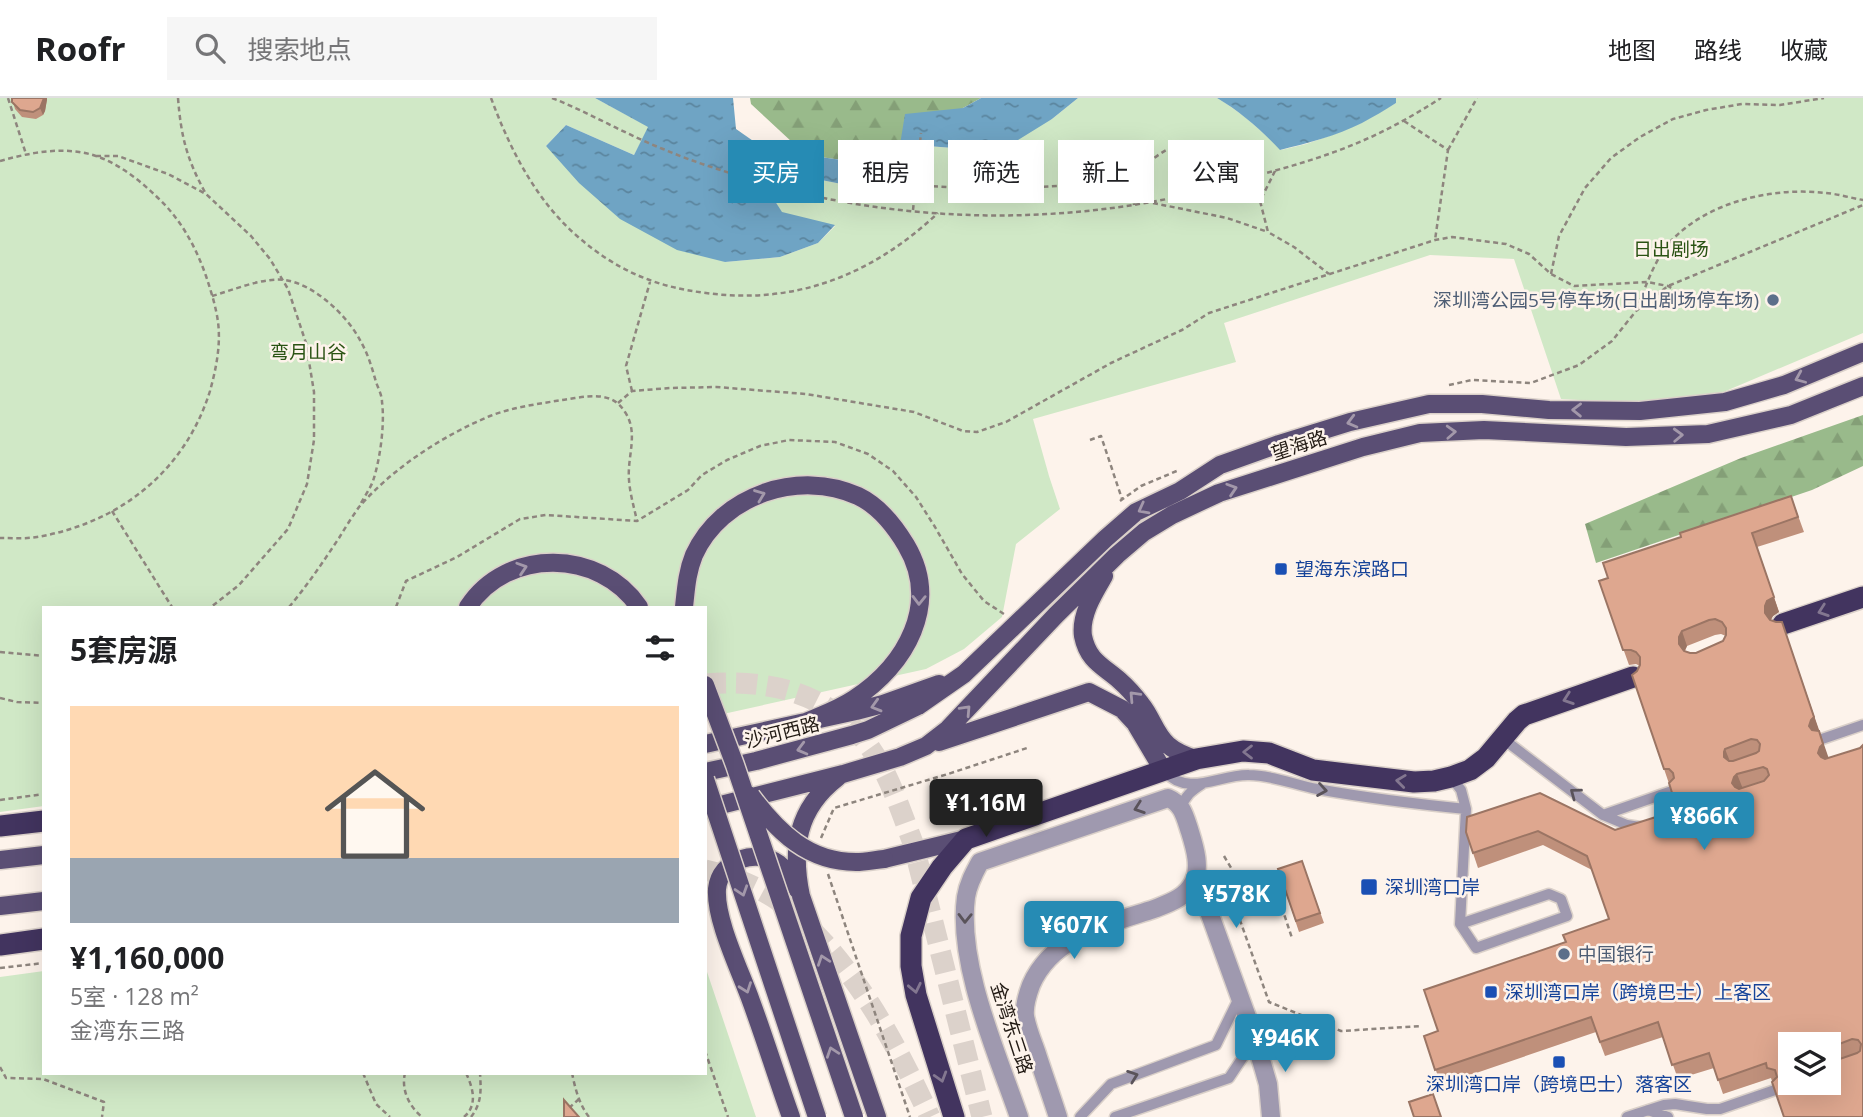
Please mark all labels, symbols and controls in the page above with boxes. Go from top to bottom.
search box [167,17,657,80]
text: Roofr [35,26,125,71]
icon: search [191,29,229,67]
text: 搜索地点 [247,31,351,67]
text: 地图 [1608,33,1656,66]
text: 路线 [1694,33,1742,66]
text: 收藏 [1780,33,1828,66]
chip: 买房 [728,140,824,203]
chip: 租房 [838,140,934,203]
chip: 筛选 [948,140,1044,203]
chip: 新上 [1058,140,1154,203]
chip: 公寓 [1168,140,1264,203]
park label: 日出剧场 [1633,236,1709,262]
place label: 深圳湾公园5号停车场(日出剧场停车场) [1433,287,1759,313]
marker: 深圳湾公园5号停车场(日出剧场停车场) [1765,292,1781,308]
park label: 弯月山谷 [270,339,346,365]
one-way arrow [1795,370,1807,384]
one-way arrow [1571,403,1582,418]
one-way arrow [1346,414,1358,428]
street label: 望海路 [1268,424,1330,466]
one-way arrow [1446,424,1457,439]
one-way arrow [1673,428,1684,443]
one-way arrow [1225,483,1237,497]
one-way arrow [753,490,765,504]
one-way arrow [1138,501,1150,514]
place label: 望海东滨路口 [1295,556,1409,582]
marker: 望海东滨路口 [1273,561,1289,577]
one-way arrow [515,562,528,576]
one-way arrow [911,594,926,605]
one-way arrow [1818,603,1830,617]
text: 5套房源 [70,629,177,670]
icon: filters [641,629,679,667]
one-way arrow [1129,691,1142,704]
one-way arrow [1563,691,1575,705]
one-way arrow [871,697,883,712]
one-way arrow [958,705,970,718]
street label: 沙河西路 [742,710,822,754]
one-way arrow [797,740,809,755]
one-way arrow [1242,744,1253,760]
icon: home [312,751,438,877]
one-way arrow [1395,773,1407,788]
pin: ¥1.16M [929,780,1043,839]
one-way arrow [1316,782,1328,797]
text: ¥1.16M [946,786,1026,818]
one-way arrow [1570,788,1582,801]
pin: ¥866K [1655,792,1753,852]
text: ¥866K [1670,799,1738,831]
one-way arrow [1134,800,1146,814]
pin: ¥578K [1187,870,1285,930]
place label: 深圳湾口岸 [1385,874,1480,900]
text: ¥578K [1202,877,1270,909]
marker: 深圳湾口岸 [1359,877,1379,897]
one-way arrow [734,884,748,896]
pin: ¥607K [1025,902,1123,961]
text: ¥607K [1040,908,1108,940]
one-way arrow [957,913,973,923]
text: ¥1,160,000 [70,937,224,978]
place label: 中国银行 [1578,941,1654,967]
marker: 中国银行 [1556,946,1572,962]
one-way arrow [817,954,831,966]
street label: 金湾东三路 [985,979,1039,1077]
place label: 深圳湾口岸（跨境巴士）上客区 [1505,979,1771,1005]
text: 5室 · 128 m² [70,980,199,1012]
one-way arrow [738,981,752,993]
one-way arrow [907,982,922,994]
marker: 深圳湾口岸（跨境巴士）上客区 [1483,984,1499,1000]
text: 金湾东三路 [70,1014,185,1046]
pin: ¥946K [1236,1014,1334,1074]
text: ¥946K [1251,1021,1319,1053]
map controls [1778,1032,1841,1095]
button: layers [1778,1032,1841,1095]
one-way arrow [826,1047,840,1059]
marker: 深圳湾口岸（跨境巴士）落客区 [1551,1054,1567,1070]
one-way arrow [1126,1070,1138,1084]
one-way arrow [933,1071,948,1083]
place label: 深圳湾口岸（跨境巴士）落客区 [1426,1071,1692,1097]

